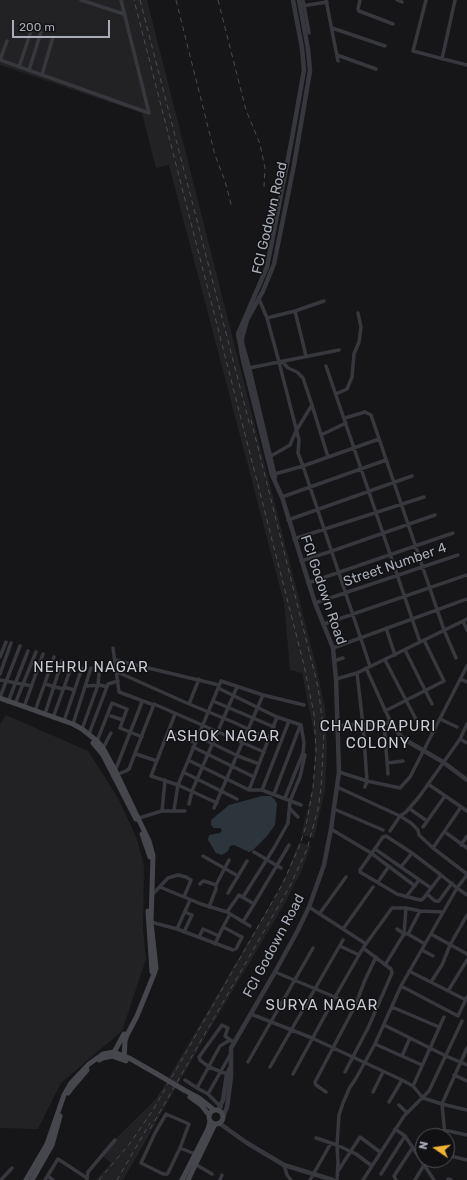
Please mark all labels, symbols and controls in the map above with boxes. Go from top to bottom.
scale bar [14,12,112,38]
text: 200 m [19,20,55,34]
street label: FCI Godown Road [249,160,291,276]
street label: FCI Godown Road [296,533,350,647]
street label: Street Number 4 [341,539,449,591]
district label: NEHRU NAGAR [33,659,149,677]
district label: CHANDRAPURI COLONY [320,718,436,753]
district label: ASHOK NAGAR [166,728,280,746]
street label: FCI Godown Road [240,891,308,1001]
district label: SURYA NAGAR [266,997,378,1015]
north arrow [415,1128,455,1168]
text: N [417,1140,431,1151]

